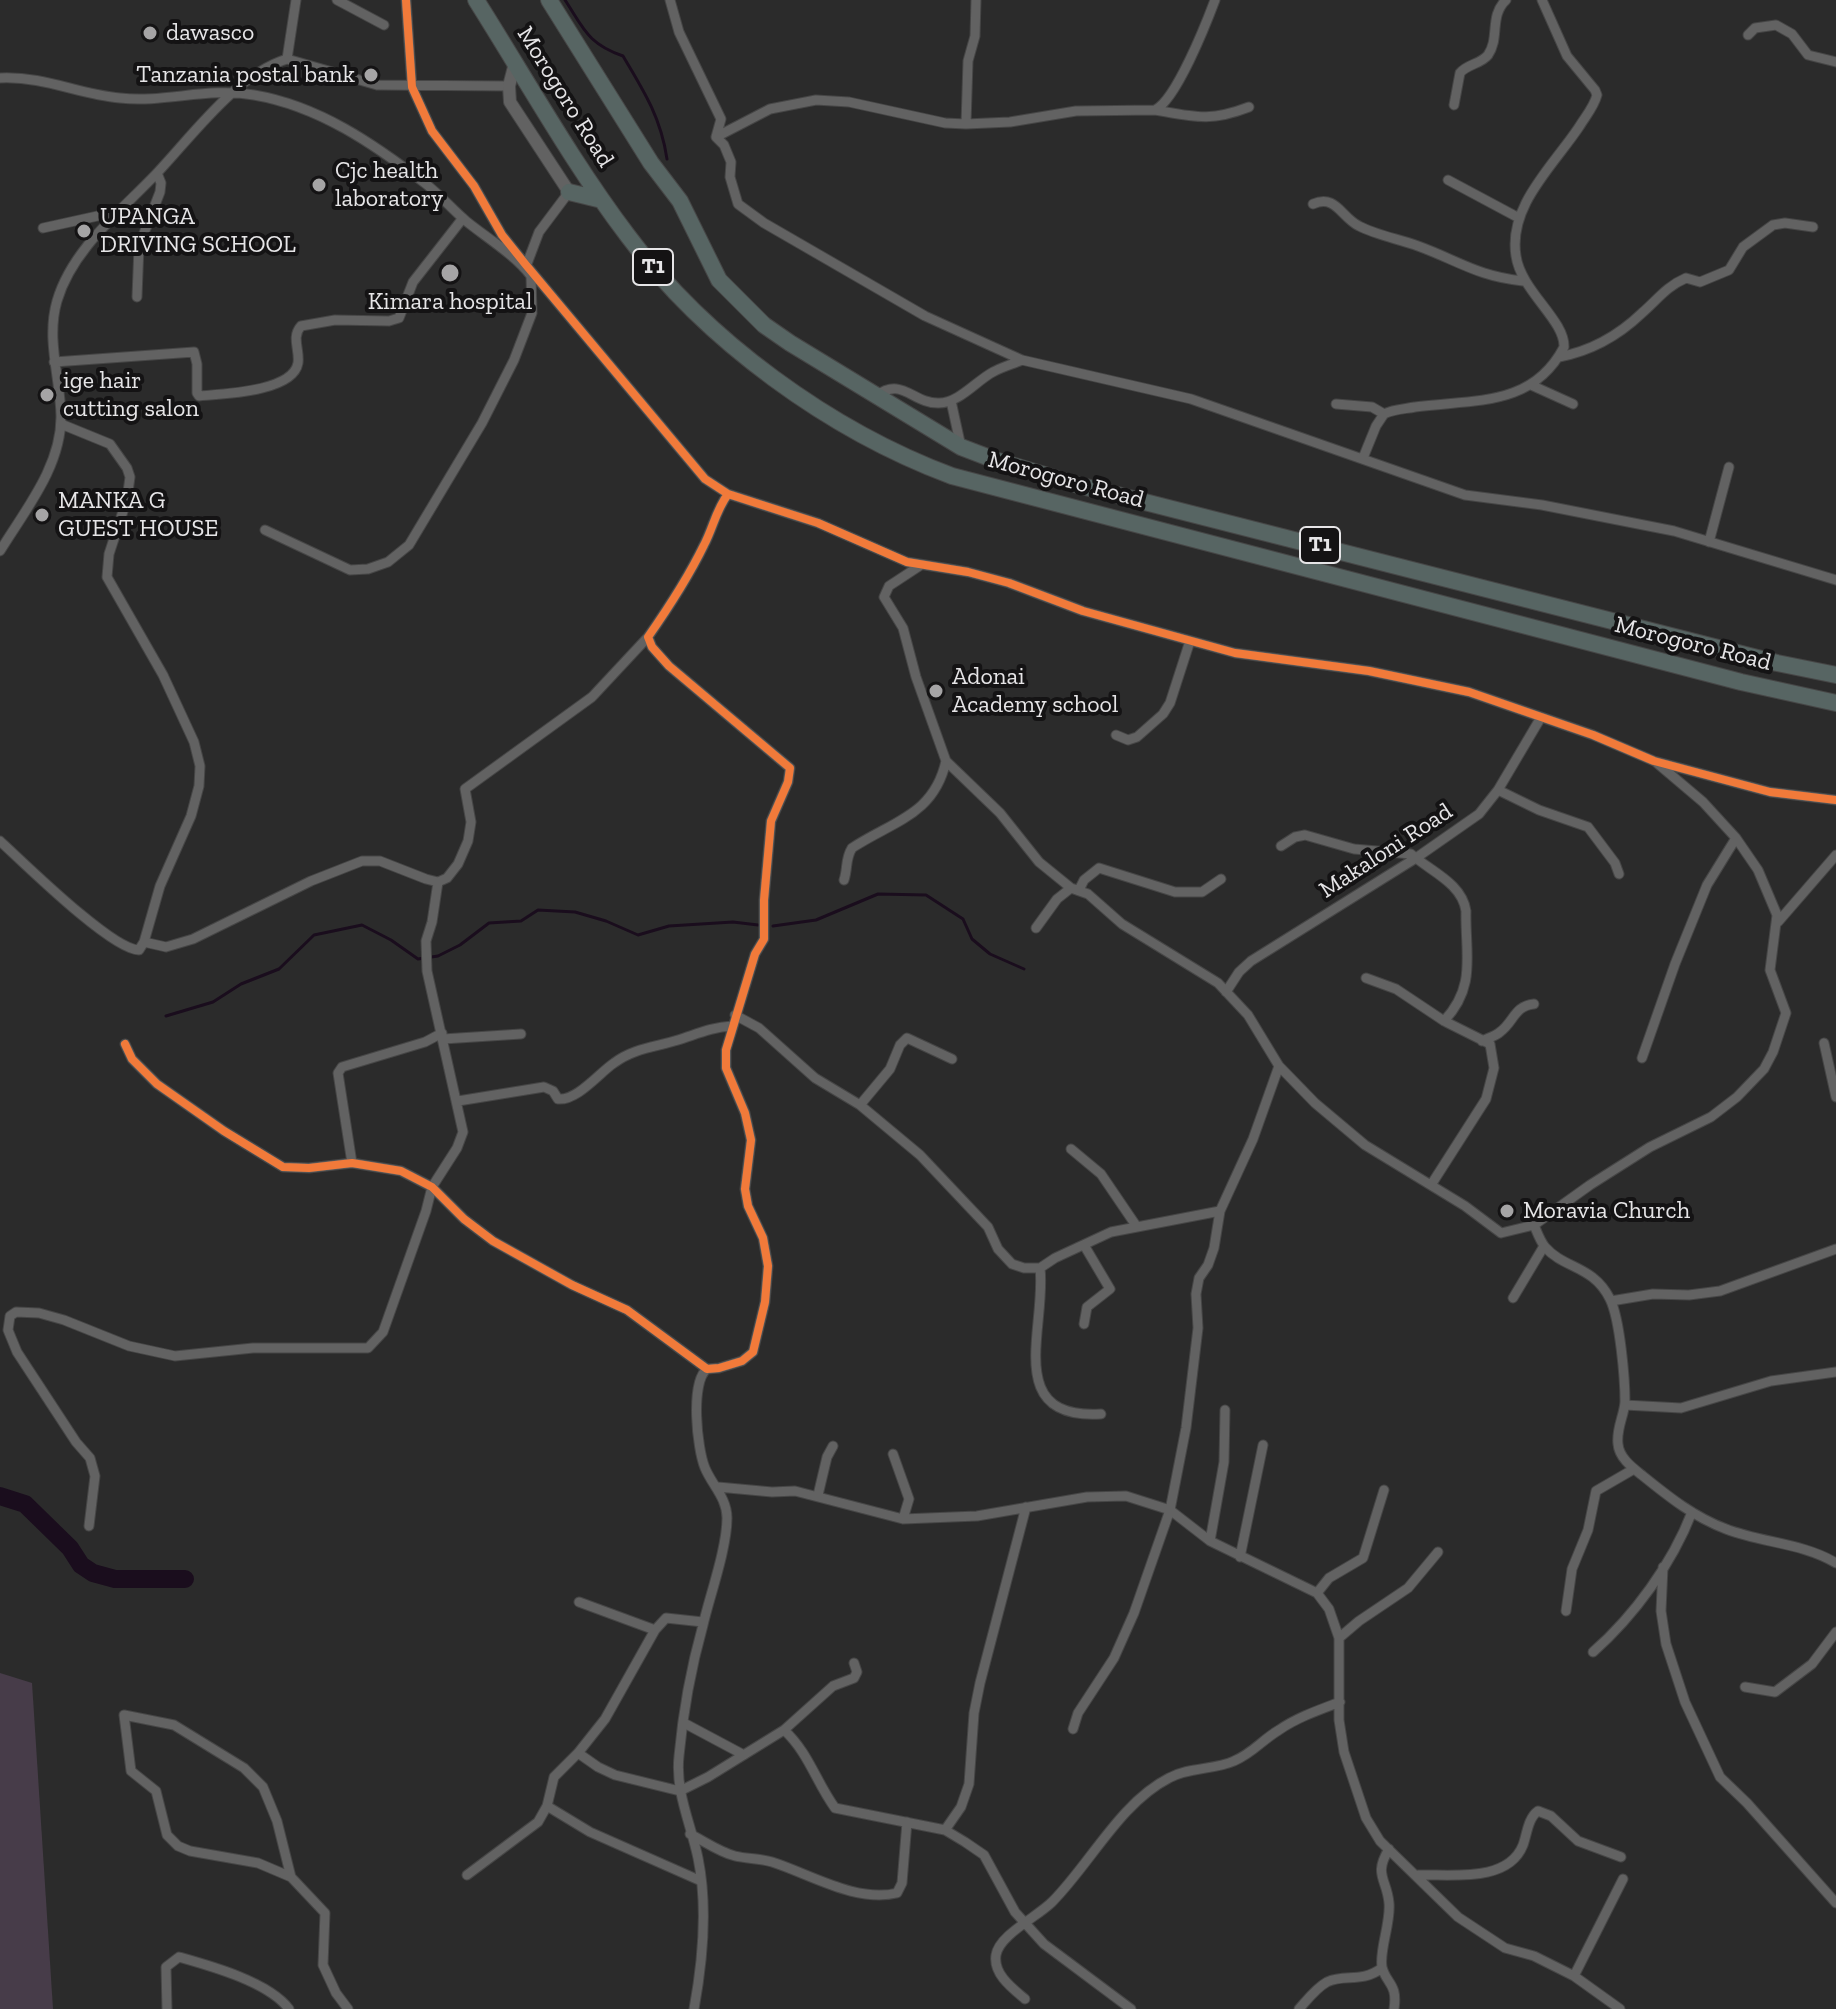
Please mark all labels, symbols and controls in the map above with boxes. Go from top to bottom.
place label: dawasco [166,19,254,47]
street label: Morogoro Road [510,21,620,173]
marker: dawasco [141,24,159,42]
place label: Tanzania postal bank [136,61,355,89]
marker: Tanzania postal bank [362,66,380,84]
place label: Cjc health laboratory [335,157,443,213]
marker: Cjc health laboratory [310,176,328,194]
place label: UPANGA DRIVING SCHOOL [100,203,296,259]
marker: UPANGA DRIVING SCHOOL [75,222,93,240]
road number: T1 [633,249,673,285]
marker: Kimara hospital [439,262,461,284]
place label: Kimara hospital [368,288,532,316]
place label: ige hair cutting salon [63,367,199,423]
marker: ige hair cutting salon [38,386,56,404]
street label: Morogoro Road [985,445,1147,515]
place label: MANKA G GUEST HOUSE [58,487,218,543]
marker: MANKA G GUEST HOUSE [33,506,51,524]
road number: T1 [1300,527,1340,563]
street label: Morogoro Road [1612,611,1774,677]
place label: Adonai Academy school [952,663,1118,719]
marker: Adonai Academy school [927,682,945,700]
street label: Makaloni Road [1314,797,1458,905]
place label: Moravia Church [1523,1197,1690,1225]
marker: Moravia Church [1498,1202,1516,1220]

